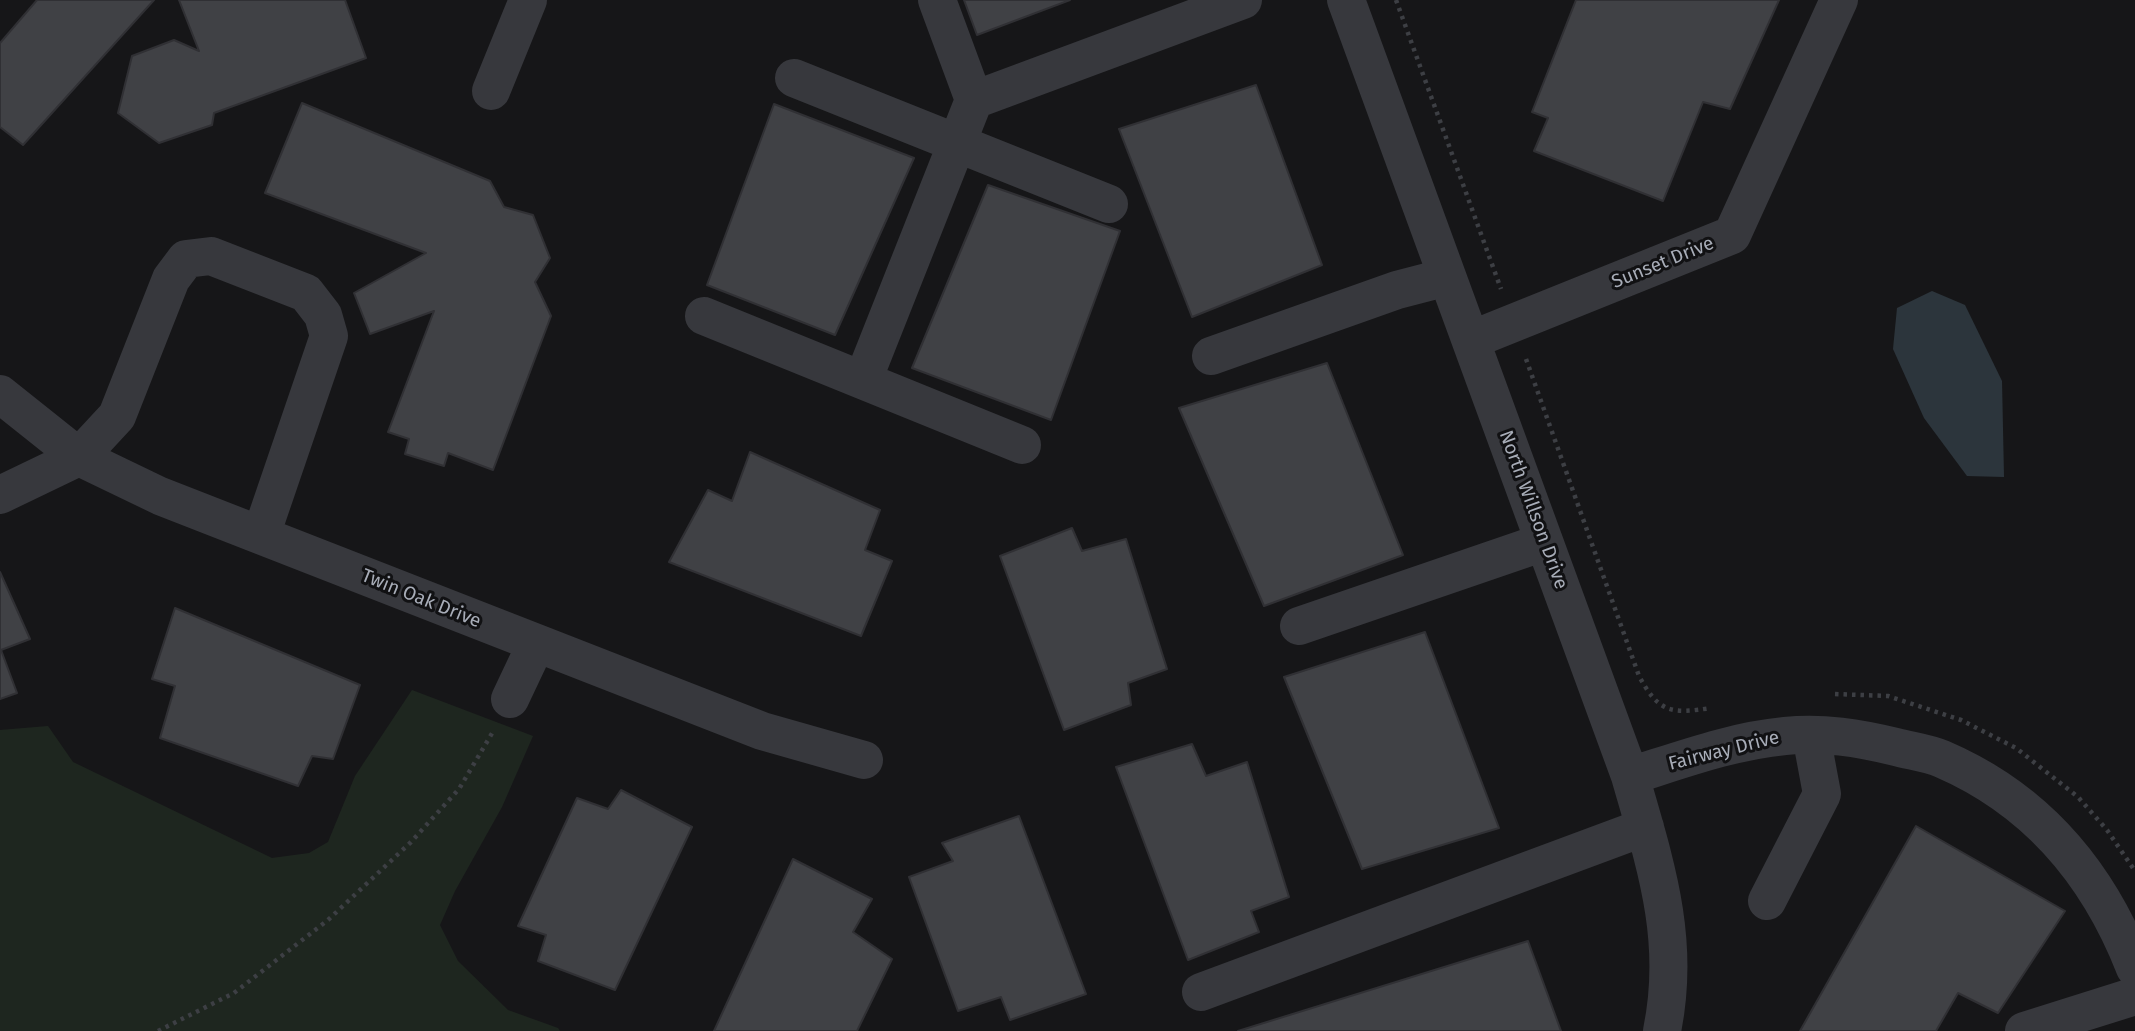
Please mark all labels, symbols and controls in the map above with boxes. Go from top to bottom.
street label: Sunset Drive [1609,232,1717,294]
street label: North Willson Drive [1494,427,1572,593]
street label: Twin Oak Drive [358,565,484,633]
street label: Fairway Drive [1666,726,1782,776]

